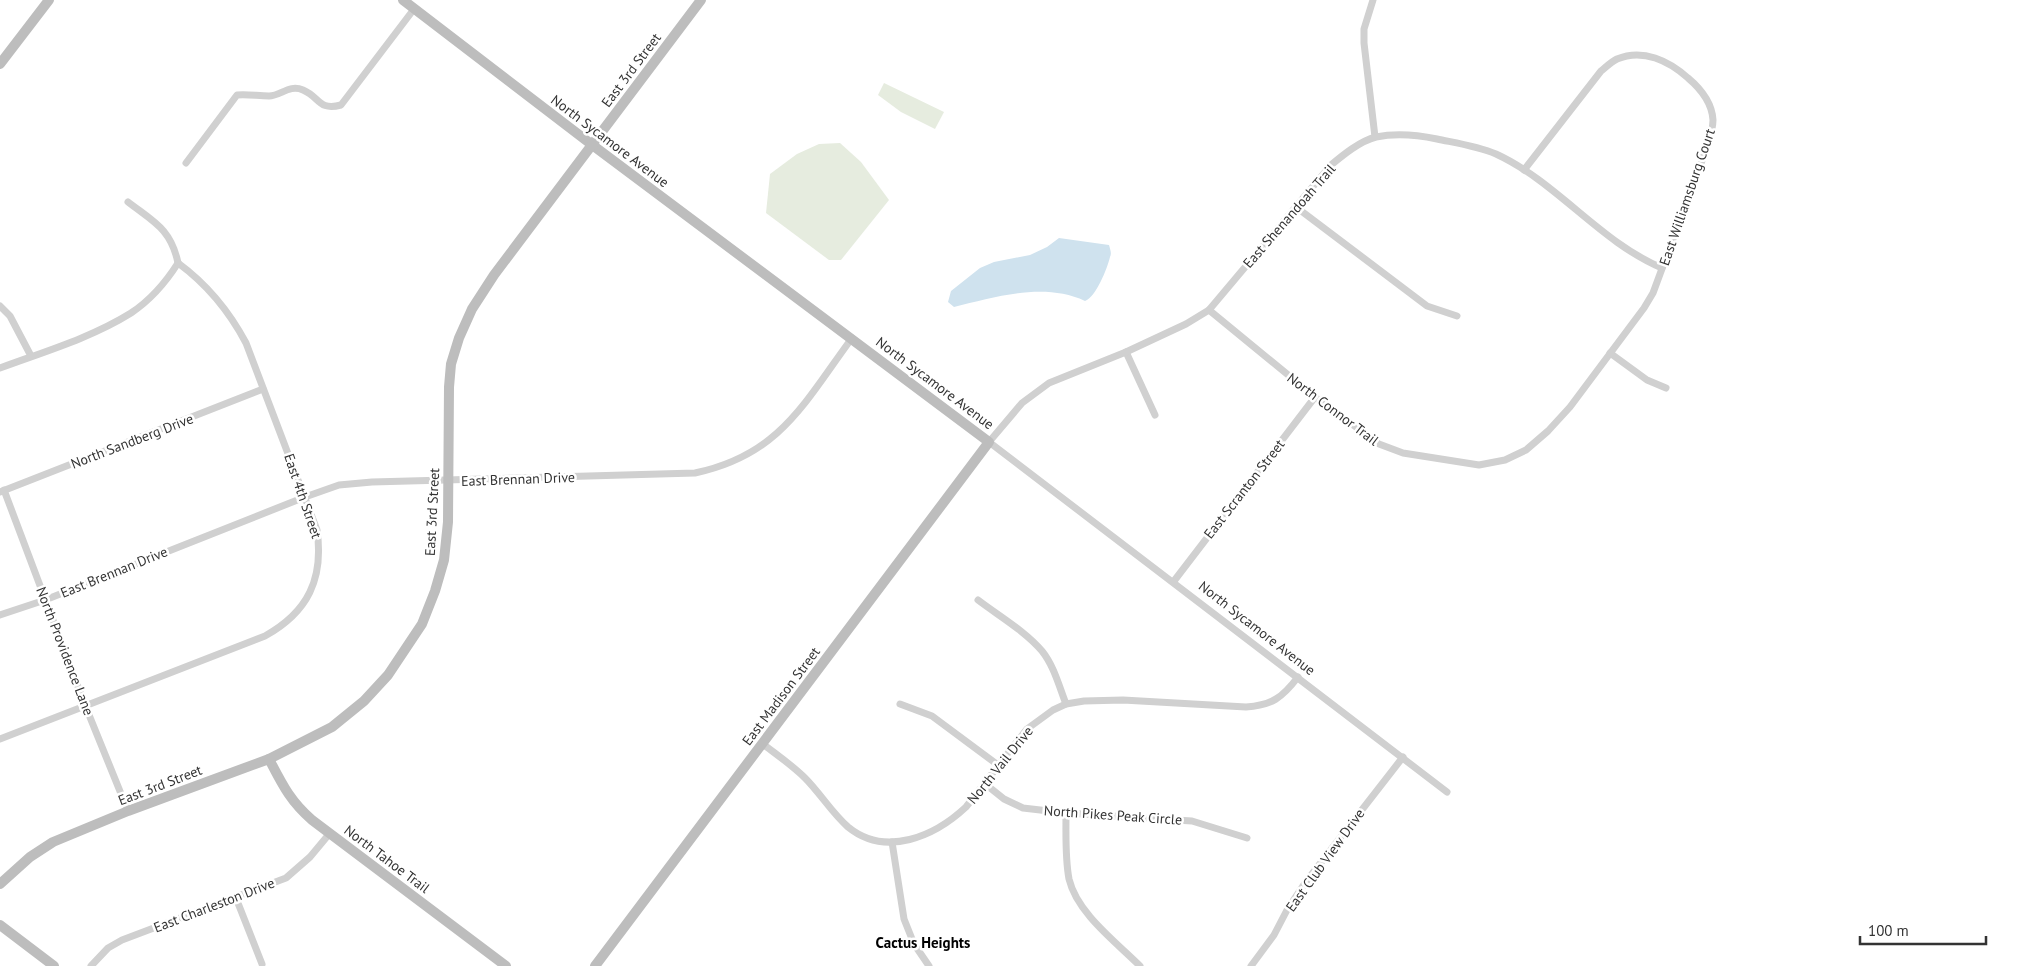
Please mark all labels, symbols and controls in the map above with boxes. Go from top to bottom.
street label: East 3rd Street [597,29,665,111]
street label: North Sycamore Avenue [547,91,673,191]
street label: East Williamsburg Court [1655,126,1719,268]
street label: East Shenandoah Trail [1239,160,1339,272]
street label: North Sycamore Avenue [872,333,998,433]
street label: North Connor Trail [1284,369,1382,449]
street label: North Sandberg Drive [68,409,196,473]
street label: East Scranton Street [1200,436,1289,542]
street label: East 4th Street [280,451,326,541]
street label: East 3rd Street [421,467,443,557]
street label: East Brennan Drive [461,468,575,490]
street label: East Brennan Drive [58,542,170,602]
street label: North Sycamore Avenue [1195,577,1319,679]
street label: North Providence Lane [32,584,98,718]
street label: East Madison Street [738,643,824,749]
street label: North Vail Drive [963,722,1037,808]
street label: East 3rd Street [116,761,205,809]
street label: North Pikes Peak Circle [1043,801,1183,829]
street label: East Club View Drive [1282,805,1368,915]
street label: North Tahoe Trail [341,821,433,897]
street label: East Charleston Drive [151,874,277,936]
scale bar [1860,914,1986,946]
text: 100 m [1868,921,1909,940]
district label: Cactus Heights [876,933,970,952]

